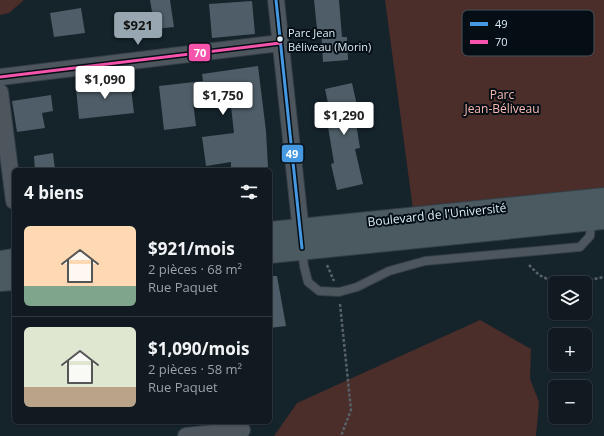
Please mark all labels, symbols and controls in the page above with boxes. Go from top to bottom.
legend [462,10,594,56]
pin: $921 [114,12,162,46]
text: $921 [123,16,153,34]
text: 49 [495,16,508,31]
place label: Parc Jean Béliveau (Morin) [288,25,371,54]
marker: Parc Jean Béliveau (Morin) [275,34,285,44]
text: 70 [495,34,508,49]
line badge: 70 [188,43,211,62]
text: 70 [194,45,206,60]
pin: $1,090 [72,66,138,100]
text: $1,090 [85,70,125,88]
pin: $1,750 [190,82,256,116]
text: $1,750 [203,86,243,104]
park label: Parc Jean-Béliveau [463,86,540,117]
pin: $1,290 [311,102,377,136]
text: $1,290 [324,106,364,124]
line badge: 49 [281,144,304,163]
text: 49 [286,146,298,161]
text: 4 biens [24,181,84,204]
icon: filters [238,181,260,203]
street label: Boulevard de l'Université [367,199,507,230]
text: $921/mois [148,237,235,260]
icon: home [56,242,104,290]
text: 2 pièces · 68 m² [148,260,242,278]
map controls [548,276,592,424]
button: layers [548,276,592,320]
text: Rue Paquet [148,278,218,296]
button: + [548,328,592,372]
text: $1,090/mois [148,337,249,360]
icon: home [56,343,104,391]
text: 2 pièces · 58 m² [148,360,242,378]
text: Rue Paquet [148,378,218,396]
button: − [548,380,592,424]

